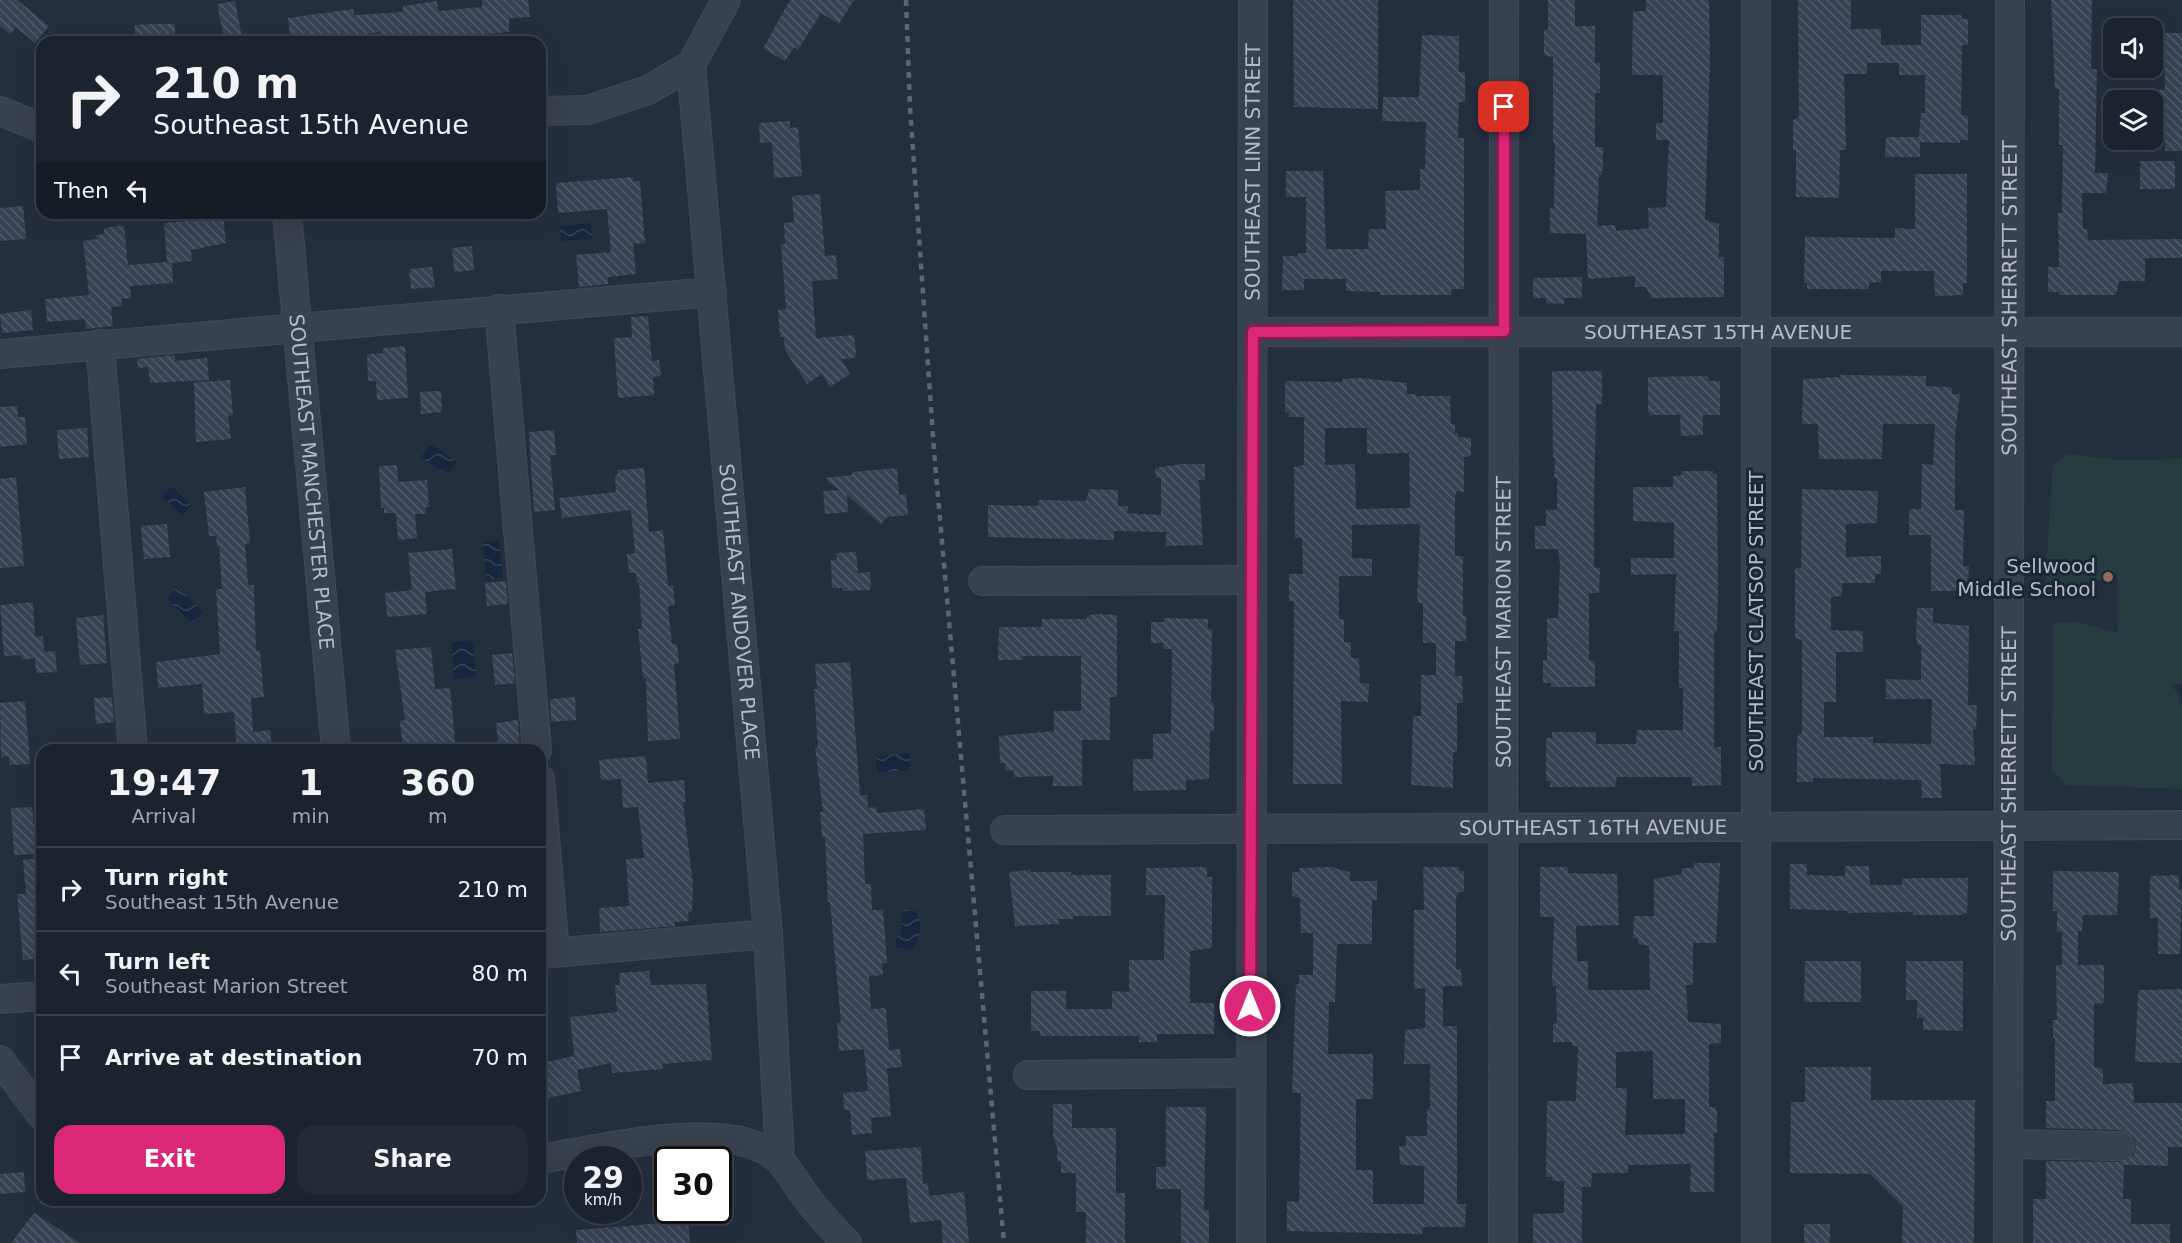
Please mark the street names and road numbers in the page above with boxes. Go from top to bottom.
street label: SOUTHEAST LINN STREET [1241,42,1265,301]
street label: SOUTHEAST SHERRETT STREET [1997,139,2022,456]
street label: SOUTHEAST MANCHESTER PLACE [284,313,339,651]
street label: SOUTHEAST 15TH AVENUE [1584,320,1852,344]
street label: SOUTHEAST ANDOVER PLACE [714,463,765,761]
street label: SOUTHEAST CLATSOP STREET [1744,470,1768,772]
street label: SOUTHEAST MARION STREET [1491,475,1516,768]
street label: SOUTHEAST SHERRETT STREET [1996,625,2021,942]
street label: SOUTHEAST 16TH AVENUE [1459,815,1727,840]

